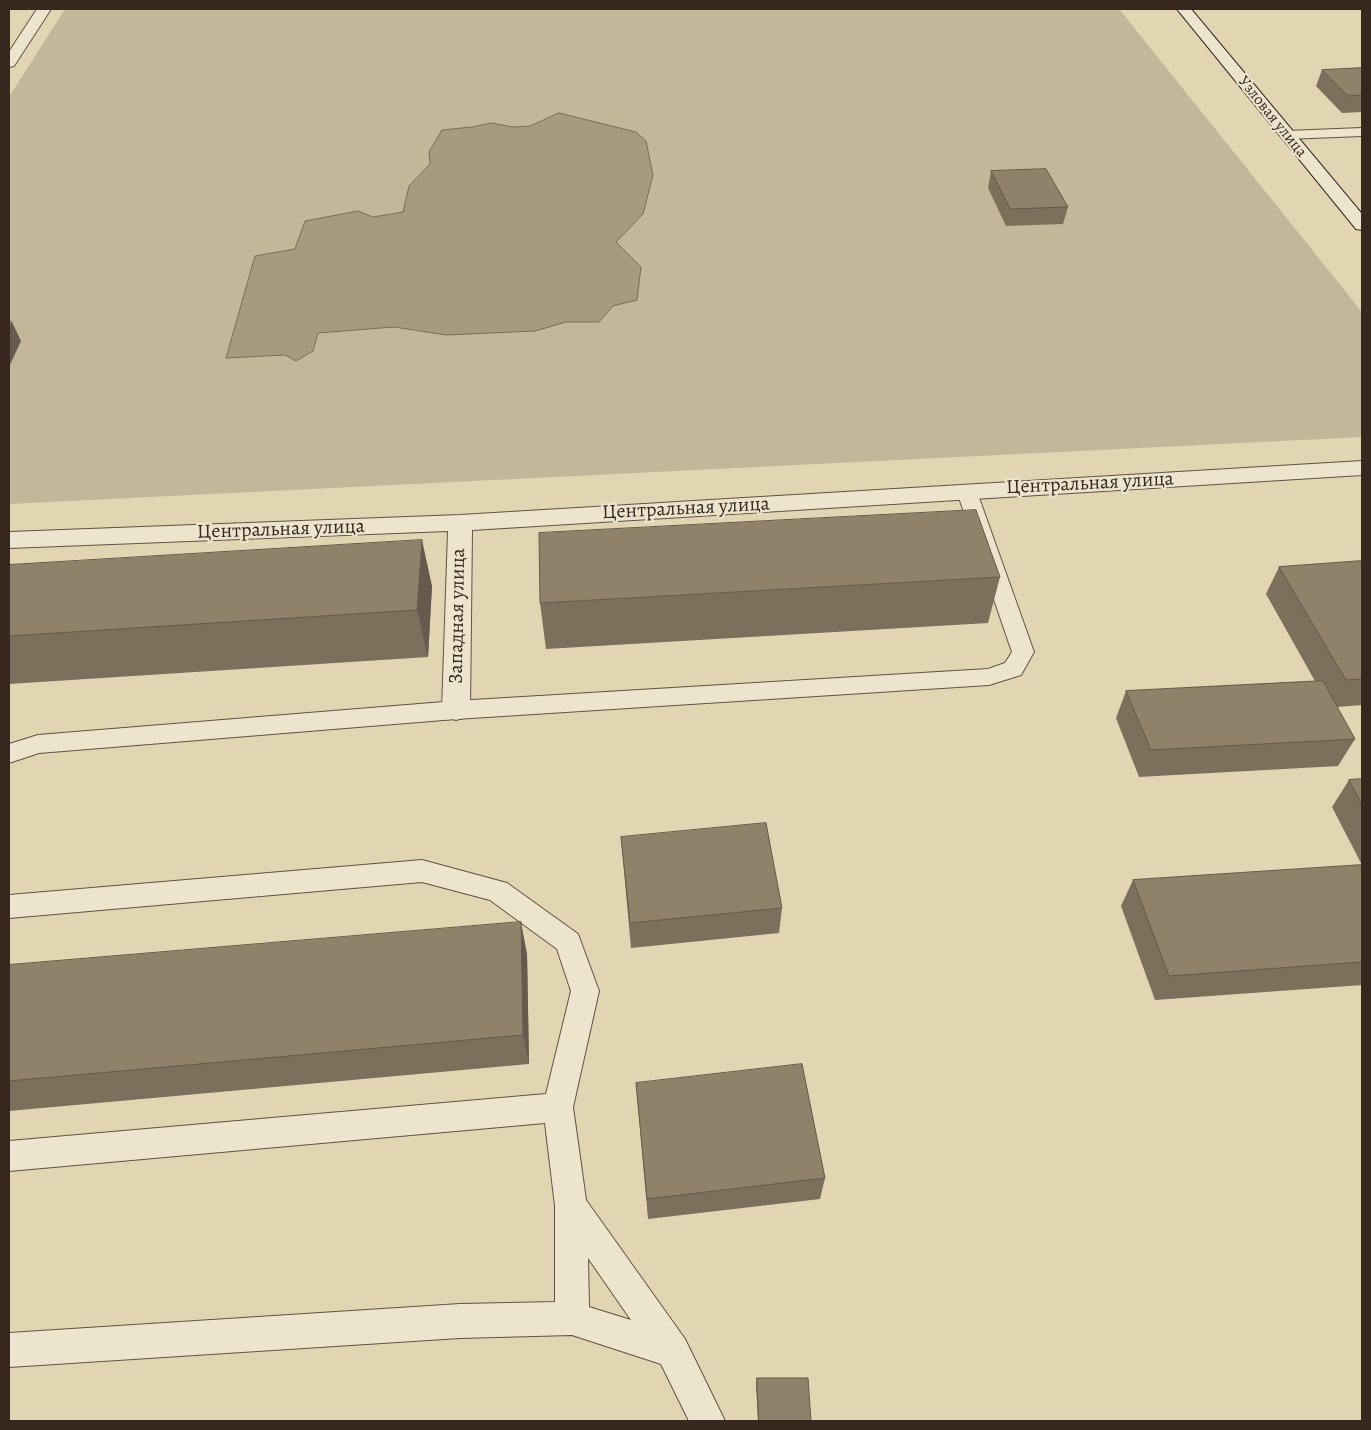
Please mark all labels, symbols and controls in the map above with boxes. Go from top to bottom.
street label: Узловая улица [1233,73,1311,161]
street label: Центральная улица [1006,468,1174,500]
street label: Центральная улица [602,493,770,525]
street label: Центральная улица [197,515,365,545]
street label: Западная улица [445,548,471,684]

